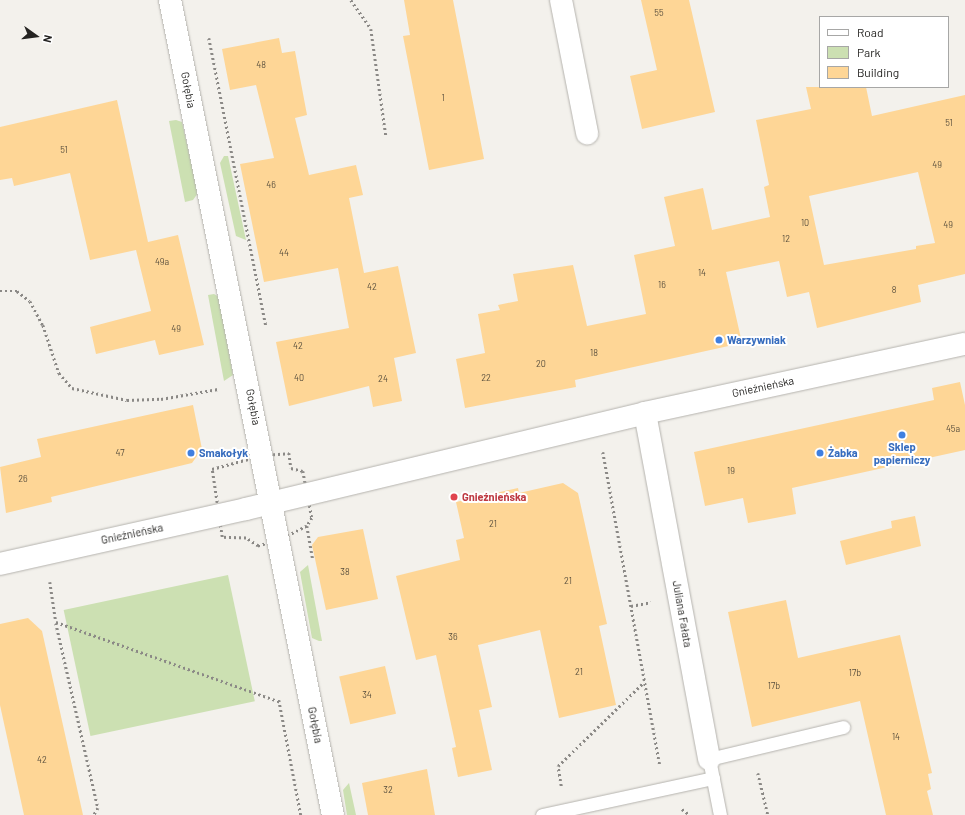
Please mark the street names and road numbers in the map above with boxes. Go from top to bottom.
street label: Gołębia [178,71,198,109]
street label: Gnieźnieńska [731,374,795,400]
street label: Gołębia [243,388,263,426]
street label: Gnieźnieńska [100,521,164,547]
street label: Juliana Fałata [670,580,694,648]
street label: Gołębia [305,706,325,744]

